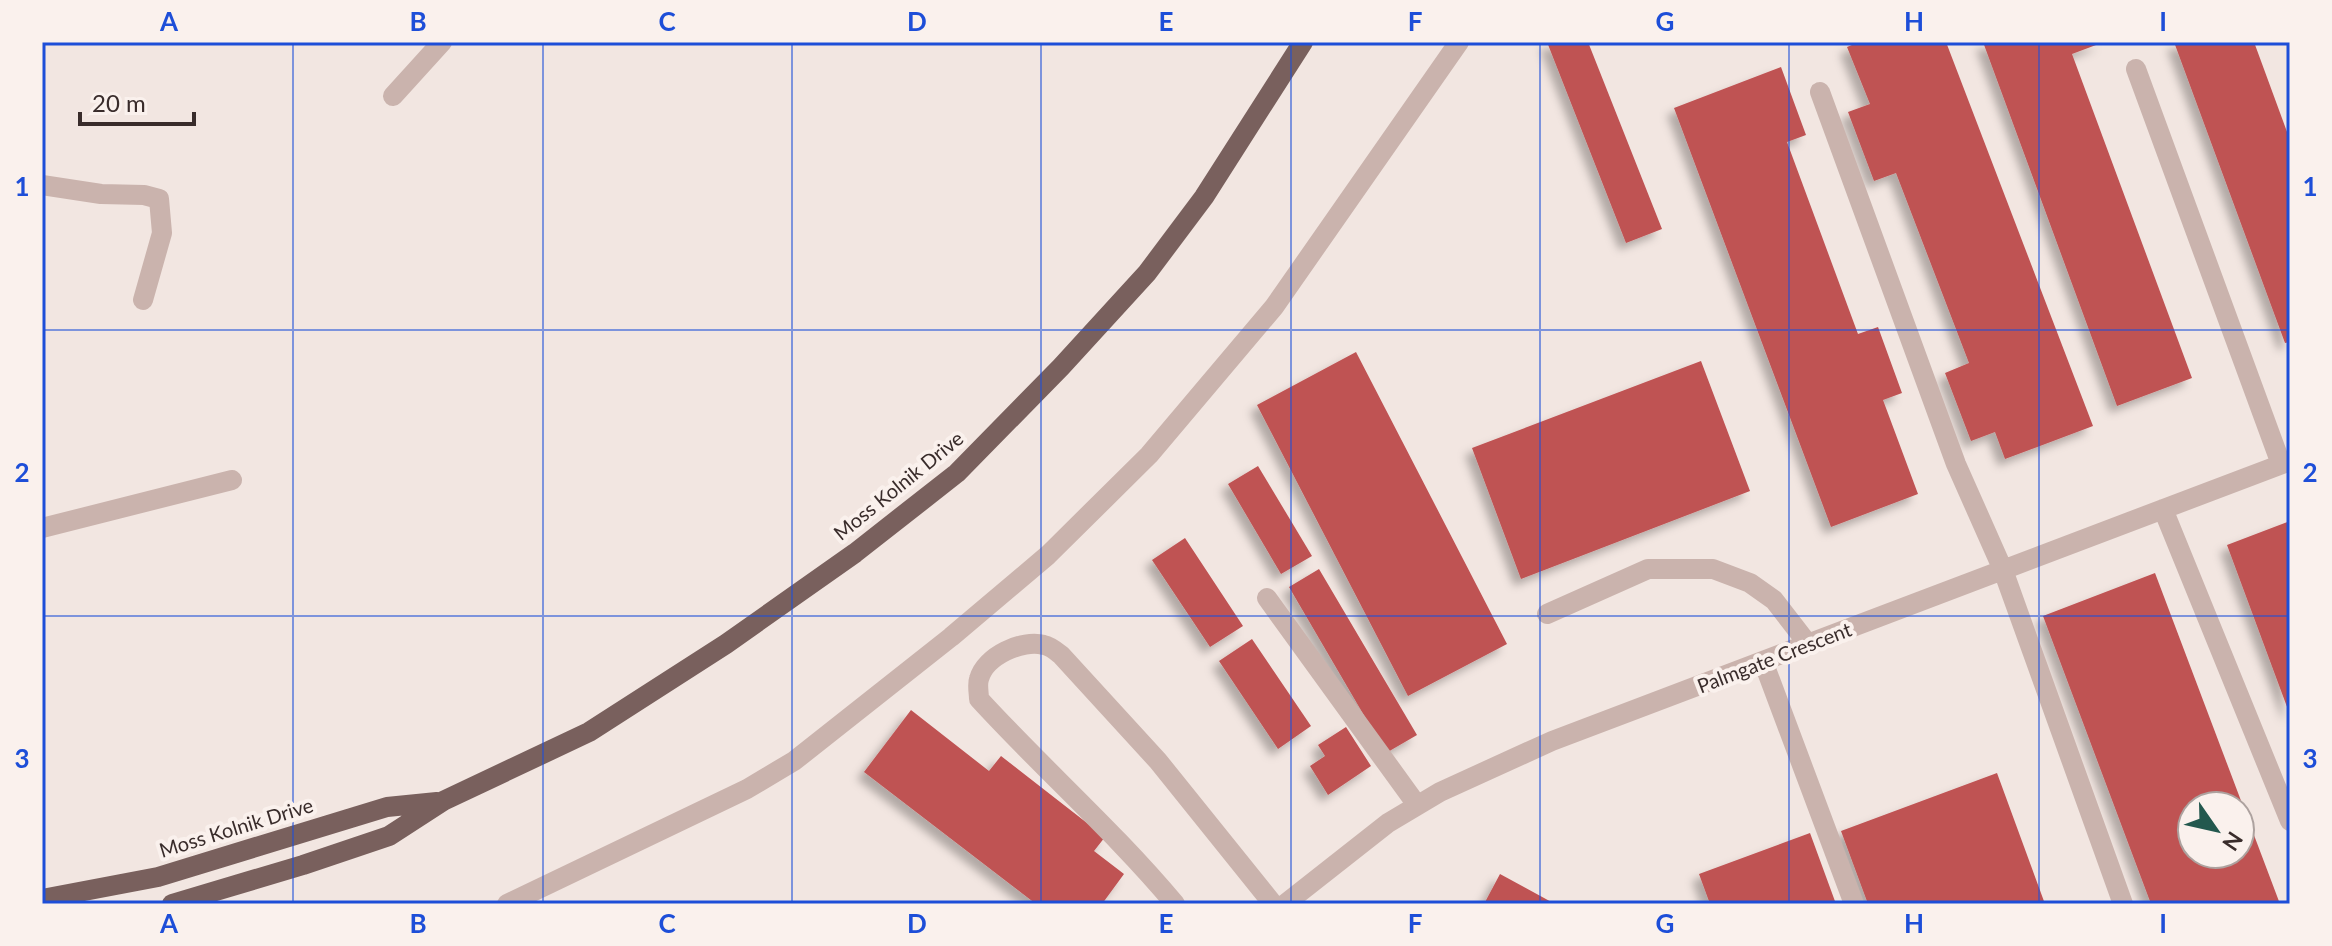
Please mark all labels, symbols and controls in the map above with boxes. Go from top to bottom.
text: A [159,5,179,37]
text: B [409,5,427,37]
text: C [658,5,676,37]
text: D [907,5,927,37]
text: E [1159,5,1173,37]
text: F [1408,5,1422,37]
text: G [1656,5,1674,37]
text: H [1904,5,1924,37]
text: I [2159,5,2167,37]
scale bar [80,76,194,126]
text: 20 m [92,88,146,117]
text: 1 [14,170,30,202]
text: 1 [2302,170,2318,202]
street label: Moss Kolnik Drive [828,425,968,545]
text: 2 [14,456,30,488]
text: 2 [2302,456,2318,488]
street label: Palmgate Crescent [1693,617,1855,697]
text: 3 [14,742,30,774]
text: 3 [2302,742,2318,774]
north arrow [2176,790,2256,870]
street label: Moss Kolnik Drive [156,792,316,862]
text: N [2217,827,2249,856]
text: A [159,907,179,939]
text: B [409,907,427,939]
text: C [658,907,676,939]
text: D [907,907,927,939]
text: E [1159,907,1173,939]
text: F [1408,907,1422,939]
text: G [1656,907,1674,939]
text: H [1904,907,1924,939]
text: I [2159,907,2167,939]

